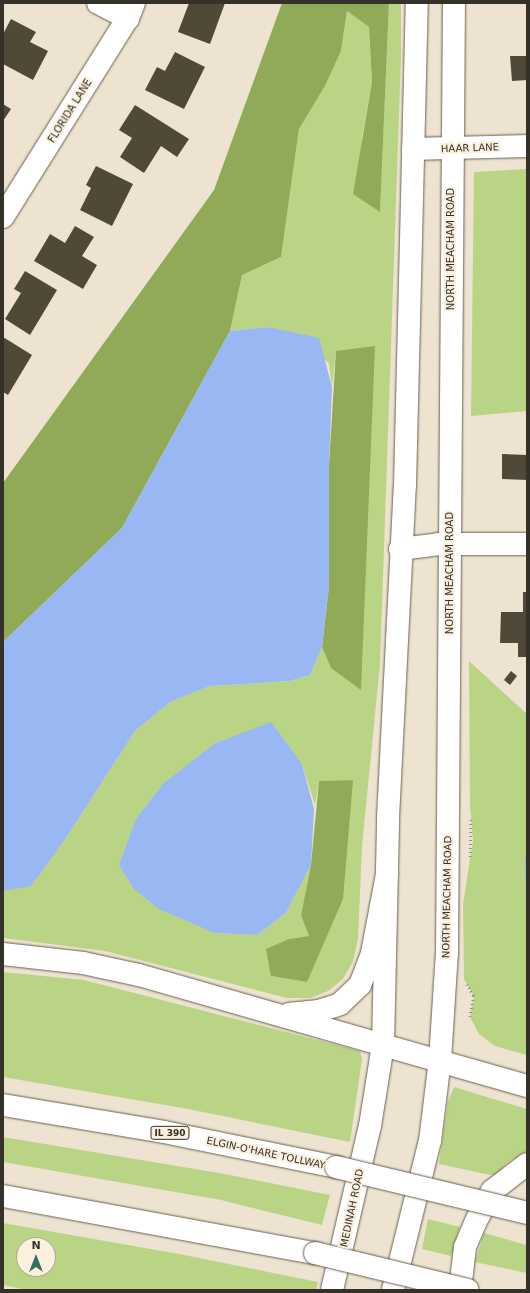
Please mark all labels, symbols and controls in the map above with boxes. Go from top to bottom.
street label: FLORIDA LANE [46,77,94,145]
street label: HAAR LANE [441,141,499,155]
street label: NORTH MEACHAM ROAD [445,188,457,310]
street label: NORTH MEACHAM ROAD [444,512,456,634]
street label: NORTH MEACHAM ROAD [440,836,454,958]
road number: IL 390 [150,1126,190,1140]
street label: ELGIN-O'HARE TOLLWAY [206,1135,326,1171]
street label: MEDINAH ROAD [338,1168,366,1248]
north arrow [16,1237,56,1277]
text: N [31,1239,41,1252]

